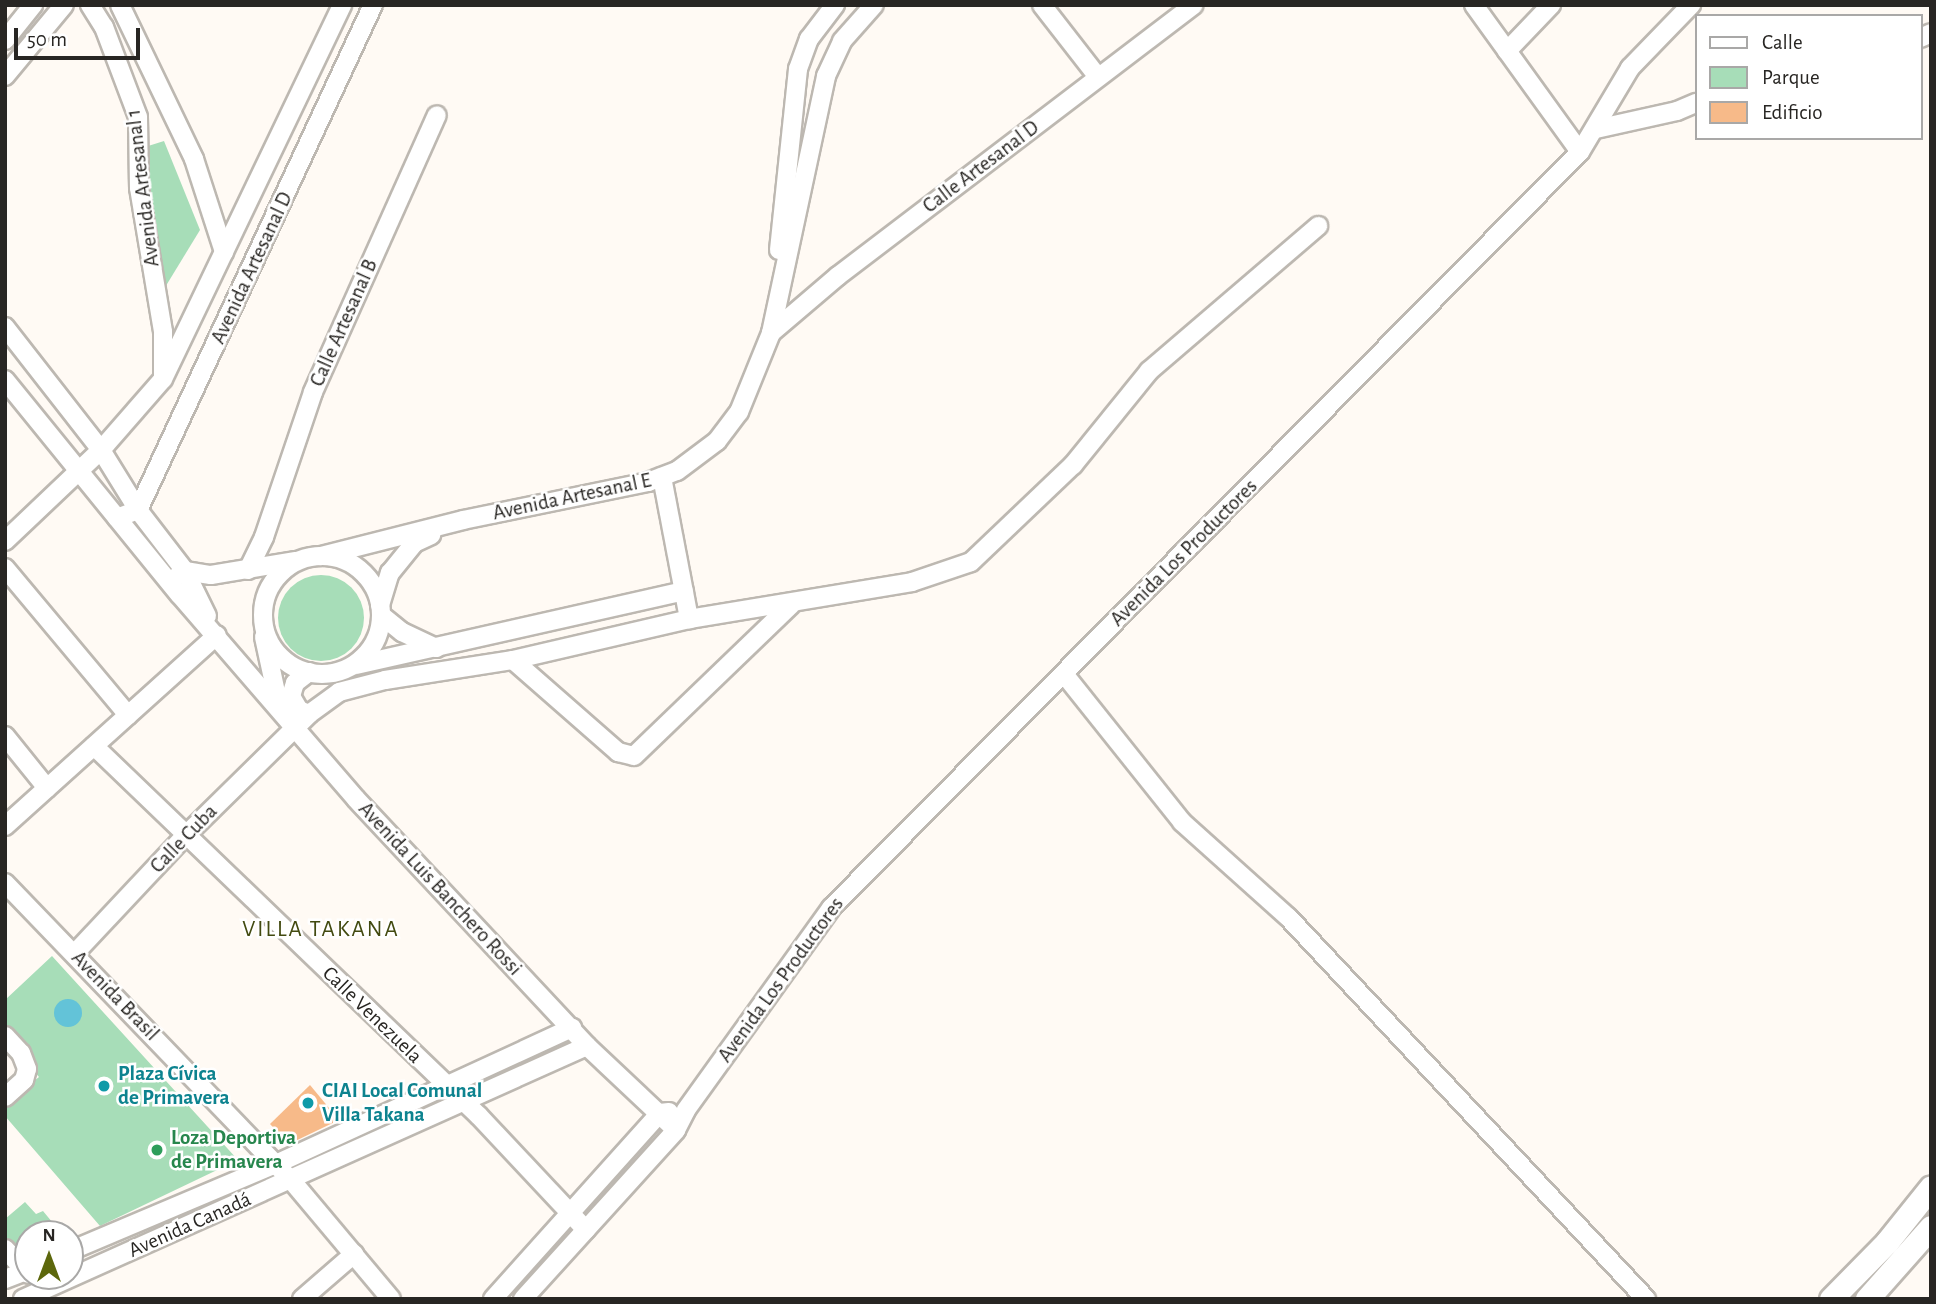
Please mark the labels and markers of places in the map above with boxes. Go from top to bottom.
place label: Plaza Cívica de Primavera [118,1061,229,1111]
marker: Plaza Cívica de Primavera [96,1078,112,1094]
place label: CIAI Local Comunal Villa Takana [322,1078,482,1128]
marker: CIAI Local Comunal Villa Takana [300,1095,316,1111]
place label: Loza Deportiva de Primavera [171,1125,296,1175]
marker: Loza Deportiva de Primavera [149,1142,165,1158]

